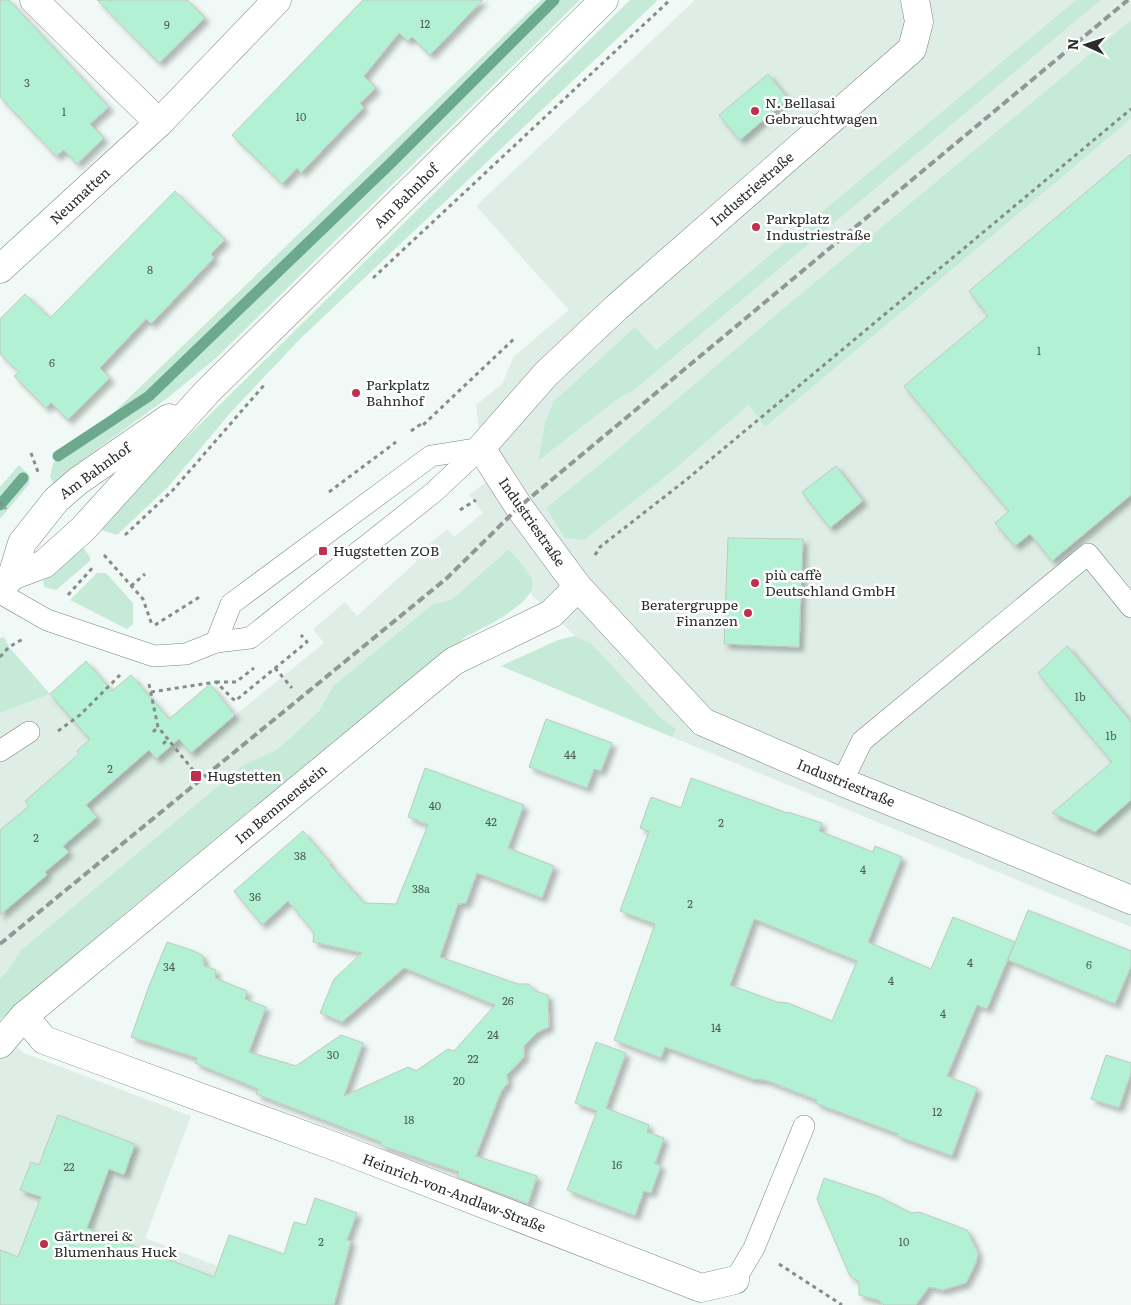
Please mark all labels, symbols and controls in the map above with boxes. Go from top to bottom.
house number: 12 [420,15,430,31]
house number: 9 [164,16,170,32]
north arrow [1061,20,1111,70]
text: N [1062,38,1082,51]
house number: 3 [24,74,30,90]
place label: N. Bellasai Gebrauchtwagen [765,92,878,128]
house number: 1 [62,103,67,119]
marker: N. Bellasai Gebrauchtwagen [749,105,761,117]
house number: 10 [296,108,306,124]
street label: Industriestraße [705,146,797,230]
street label: Am Bahnhof [368,157,443,232]
street label: Neumatten [45,162,114,228]
place label: Parkplatz Industriestraße [766,208,871,244]
marker: Parkplatz Industriestraße [750,221,762,233]
house number: 8 [147,261,153,277]
house number: 1 [1037,342,1042,358]
house number: 6 [49,354,55,370]
place label: Parkplatz Bahnhof [366,374,430,410]
marker: Parkplatz Bahnhof [350,387,362,399]
street label: Am Bahnhof [54,436,136,503]
street label: Industriestraße [495,473,571,570]
place label: Hugstetten ZOB [333,540,439,560]
marker: Hugstetten ZOB [317,545,329,557]
place label: più caffè Deutschland GmbH [765,564,896,600]
marker: più caffè Deutschland GmbH [749,577,761,589]
place label: Beratergruppe Finanzen [641,594,738,630]
marker: Beratergruppe Finanzen [742,607,754,619]
house number: 1b [1074,688,1086,704]
house number: 1b [1105,727,1117,743]
house number: 44 [564,746,576,762]
street label: Industriestraße [794,753,899,811]
street label: Im Bemmenstein [230,759,331,848]
house number: 2 [107,760,113,776]
place label: Hugstetten [207,765,281,785]
marker: Hugstetten [189,769,203,783]
house number: 40 [429,797,441,813]
house number: 42 [485,813,497,829]
house number: 2 [718,814,724,830]
house number: 2 [33,829,39,845]
house number: 38 [294,847,306,863]
house number: 4 [860,861,866,877]
house number: 38a [412,880,430,896]
house number: 36 [249,888,261,904]
house number: 2 [687,895,693,911]
house number: 4 [967,954,973,970]
house number: 6 [1086,956,1092,972]
house number: 34 [163,958,175,974]
house number: 4 [888,972,894,988]
house number: 26 [502,992,514,1008]
house number: 4 [940,1005,946,1021]
house number: 14 [711,1019,721,1035]
house number: 24 [487,1026,499,1042]
house number: 30 [327,1046,339,1062]
house number: 22 [467,1050,479,1066]
house number: 20 [453,1072,465,1088]
house number: 12 [932,1103,942,1119]
house number: 18 [404,1111,414,1127]
street label: Heinrich-von-Andlaw-Straße [360,1148,549,1236]
house number: 16 [612,1156,622,1172]
house number: 22 [63,1158,75,1174]
place label: Gärtnerei & Blumenhaus Huck [54,1225,177,1261]
house number: 2 [318,1233,324,1249]
house number: 10 [899,1233,909,1249]
marker: Gärtnerei & Blumenhaus Huck [38,1238,50,1250]

